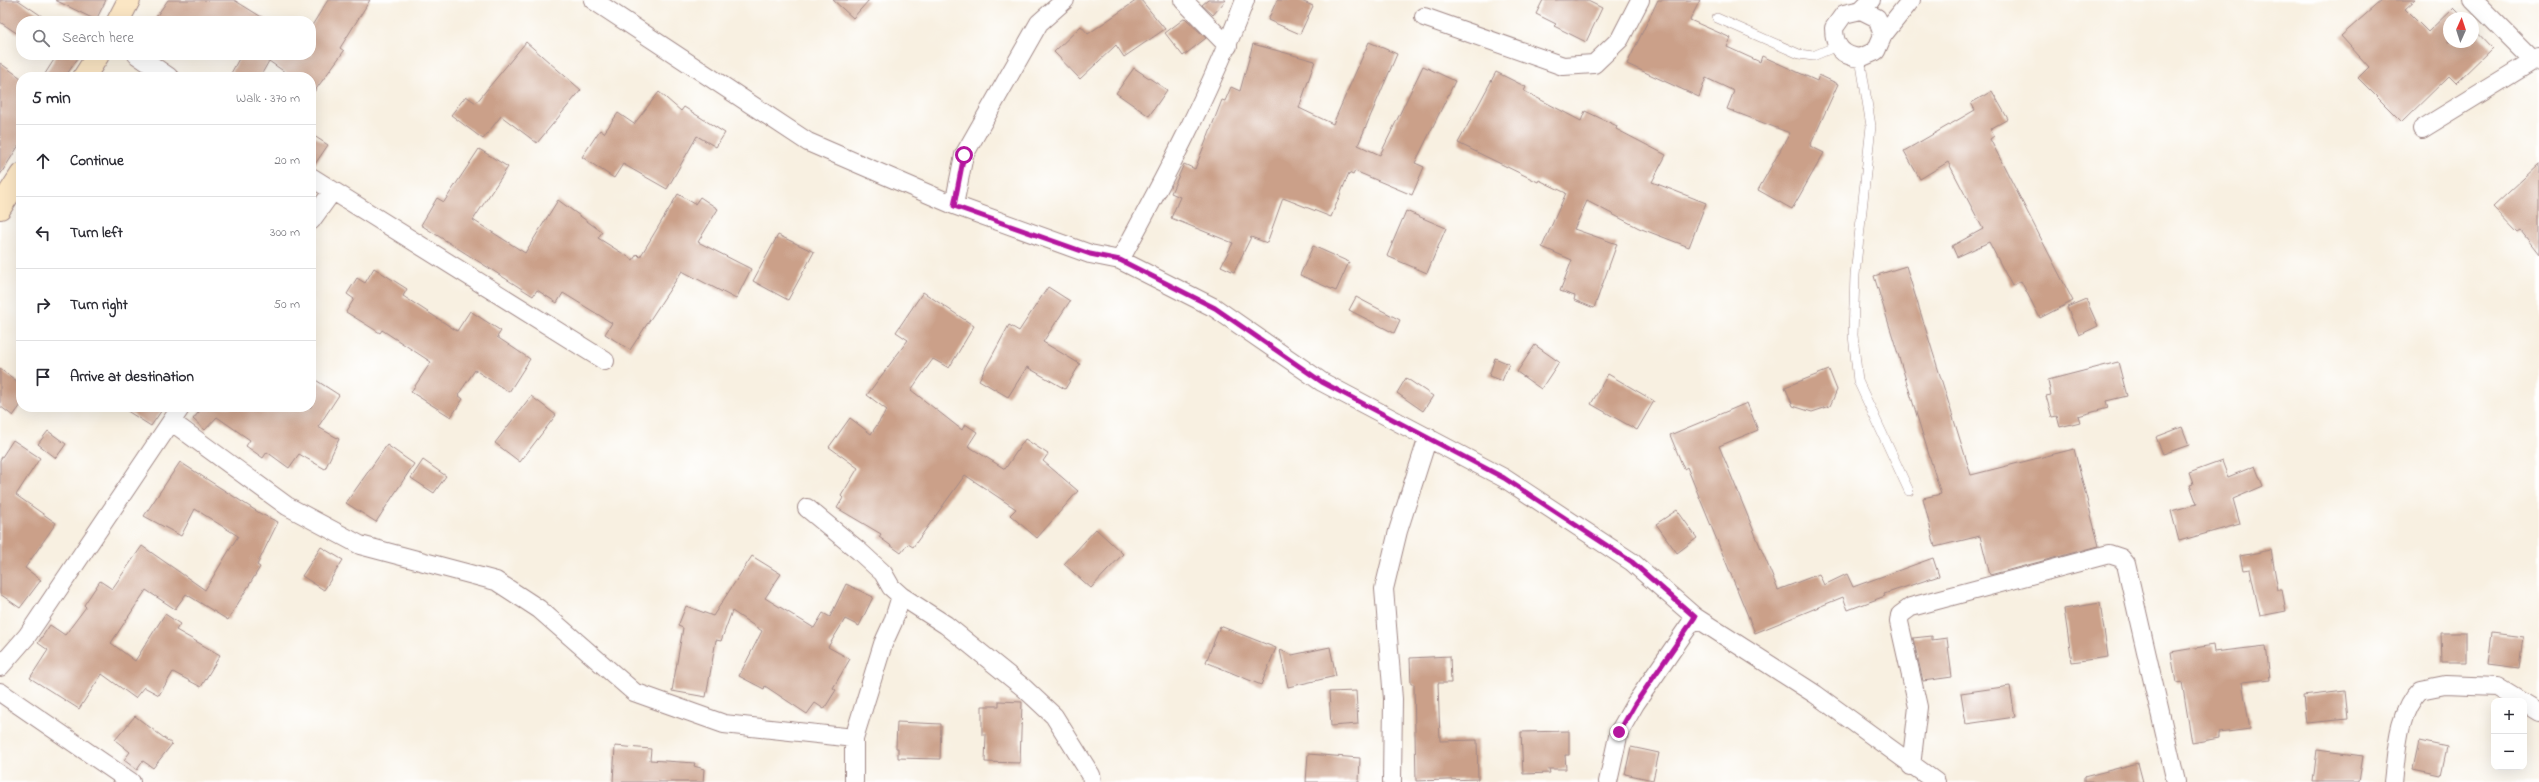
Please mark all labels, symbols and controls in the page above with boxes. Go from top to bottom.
north arrow [2443,12,2479,48]
search box [16,16,316,60]
icon: search [30,27,52,49]
text: Search here [62,27,134,49]
text: 5 min [32,86,71,111]
text: Walk · 370 m [236,89,300,108]
route start [955,146,973,164]
icon: ahead [32,150,54,172]
text: Continue [70,150,124,172]
text: 20 m [275,151,300,170]
icon: left [32,222,54,244]
text: Turn left [70,222,123,244]
text: 300 m [270,223,300,242]
icon: right [32,294,54,316]
text: Turn right [70,294,128,316]
text: 50 m [274,295,300,314]
icon: arrive [32,366,54,388]
text: Arrive at destination [70,366,194,388]
map controls [2491,698,2527,770]
button: + [2491,698,2527,734]
route end [1610,723,1628,741]
button: − [2491,734,2527,770]

